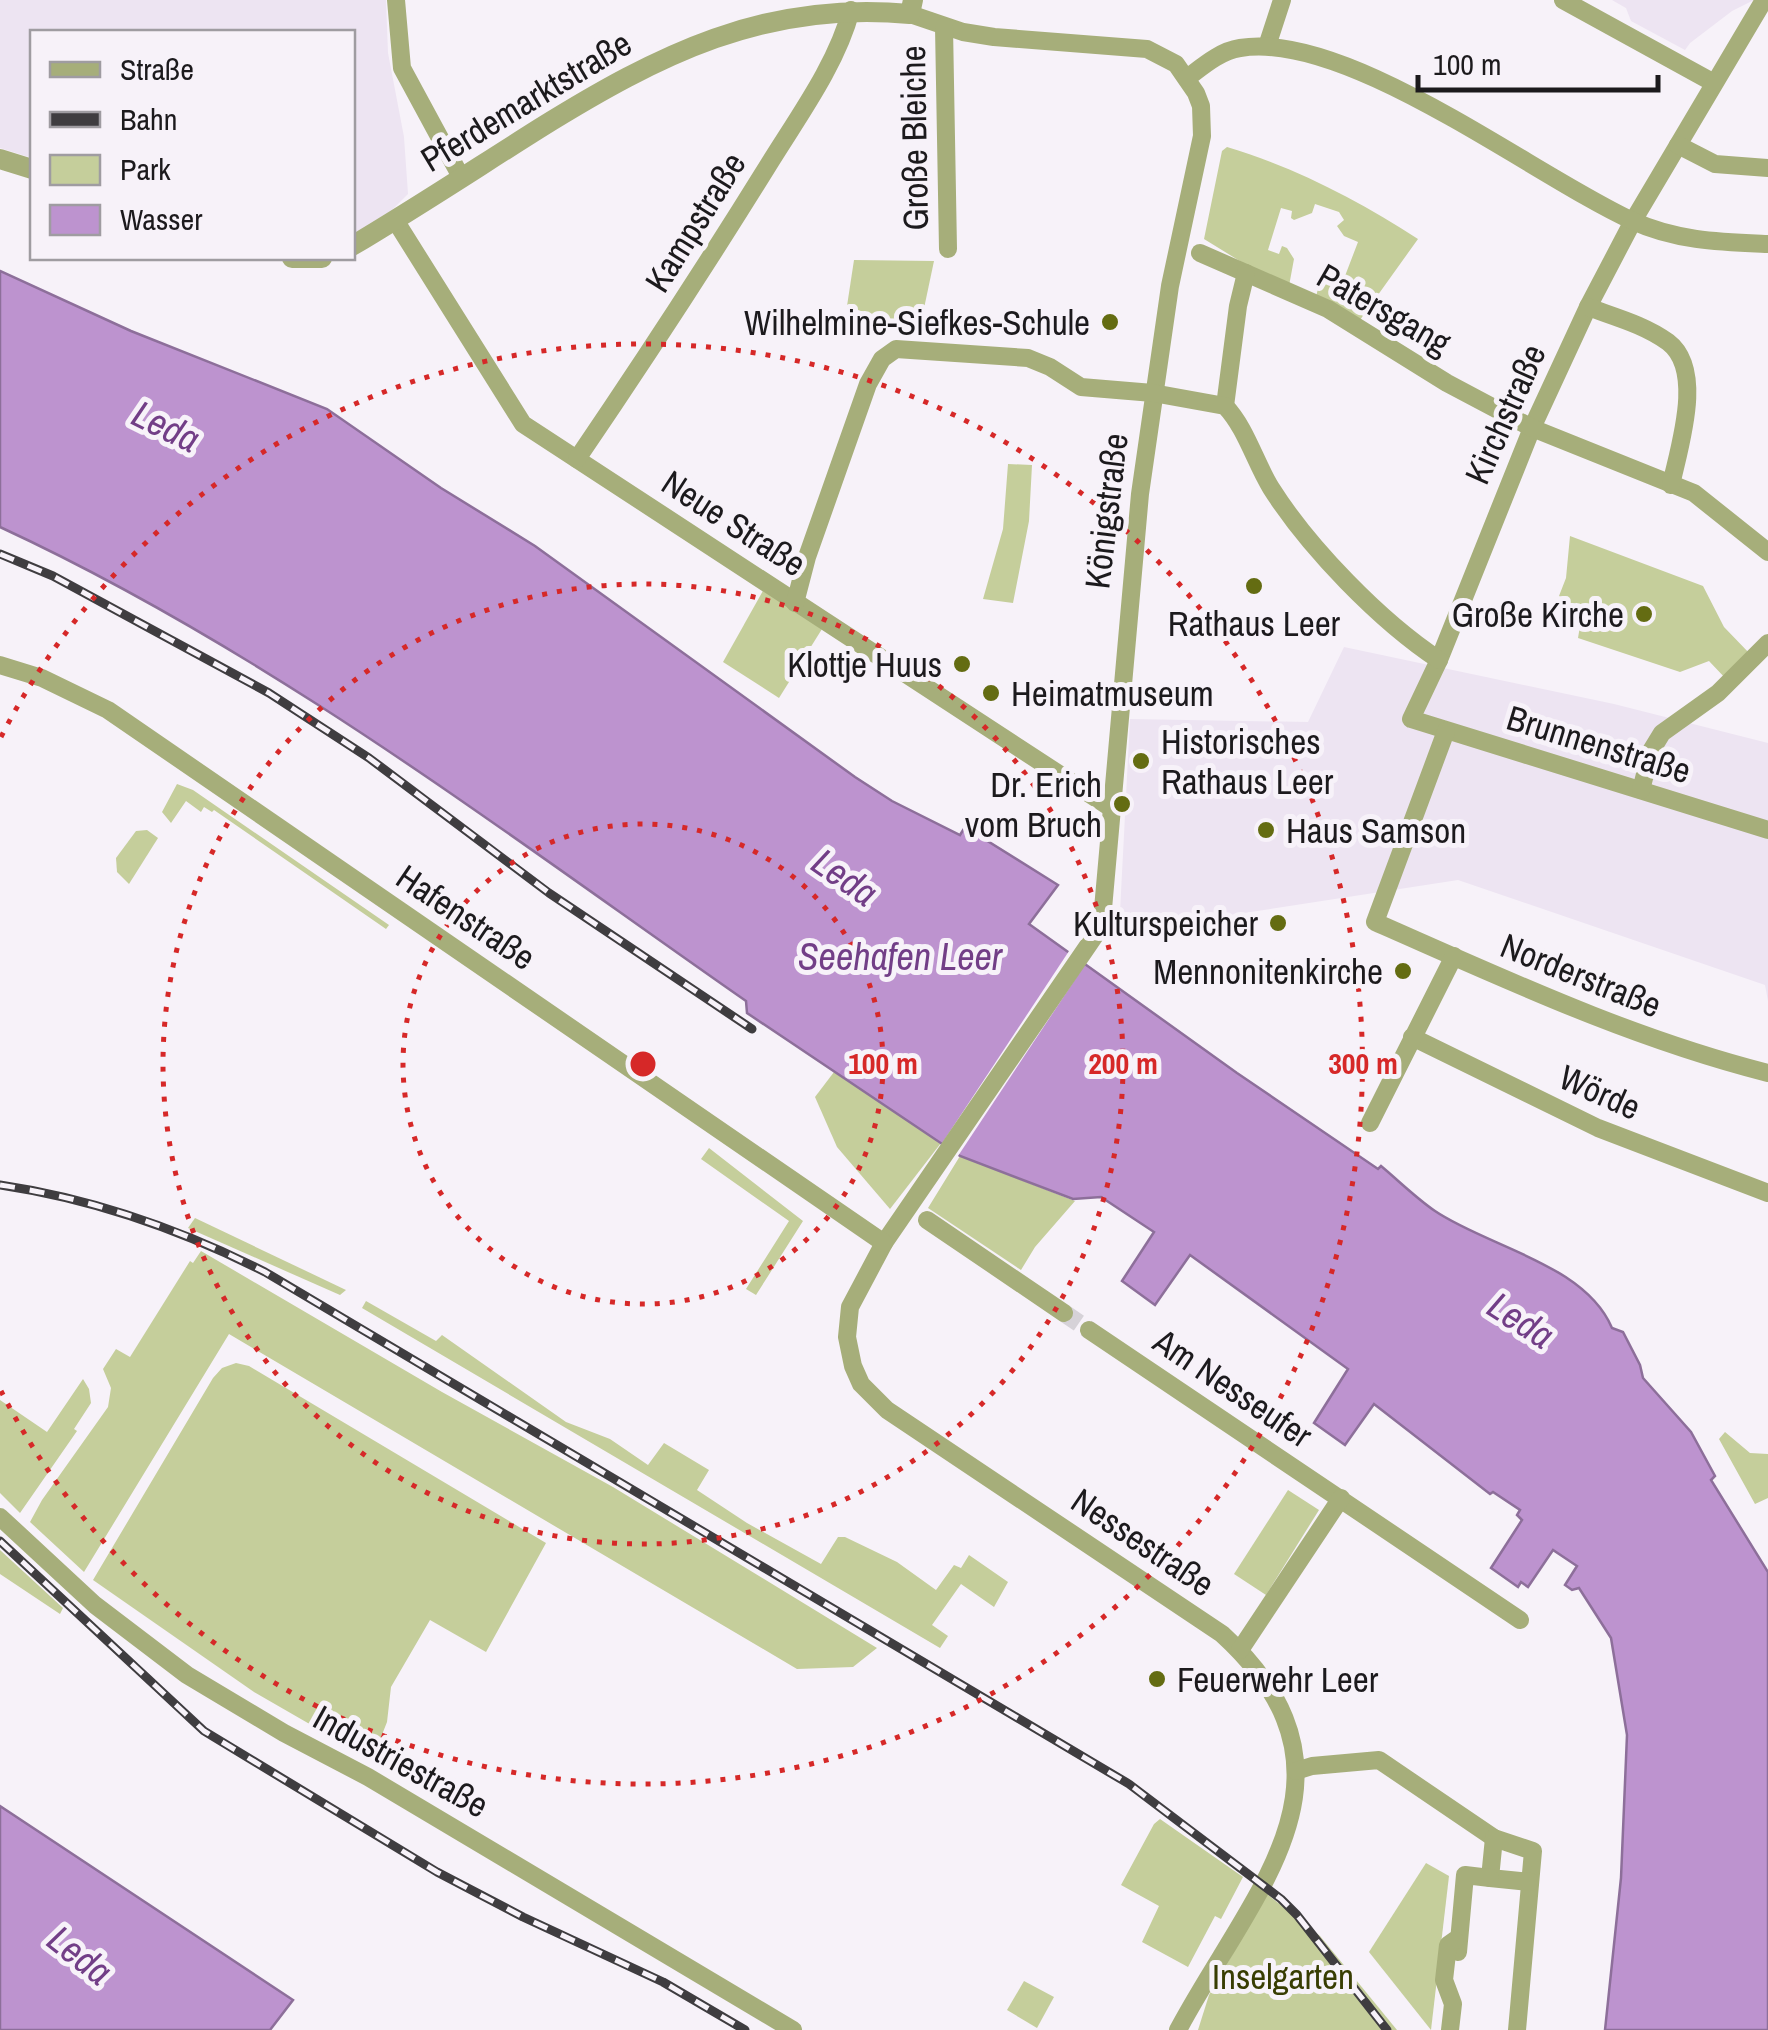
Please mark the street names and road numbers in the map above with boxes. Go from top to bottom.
street label: Pferdemarktstraße [412,20,640,182]
street label: Große Bleiche [889,45,939,231]
street label: Kampstraße [634,143,756,301]
street label: Patersgang [1309,252,1459,366]
street label: Kirchstraße [1453,337,1557,491]
street label: Königstraße [1073,431,1139,591]
street label: Neue Straße [653,459,815,587]
street label: Brunnenstraße [1501,694,1697,794]
street label: Hafenstraße [387,853,545,981]
street label: Norderstraße [1494,922,1668,1028]
street label: Wörde [1552,1053,1648,1131]
street label: Am Nesseufer [1144,1317,1322,1459]
street label: Nessestraße [1062,1477,1224,1607]
street label: Industriestraße [305,1694,497,1828]

